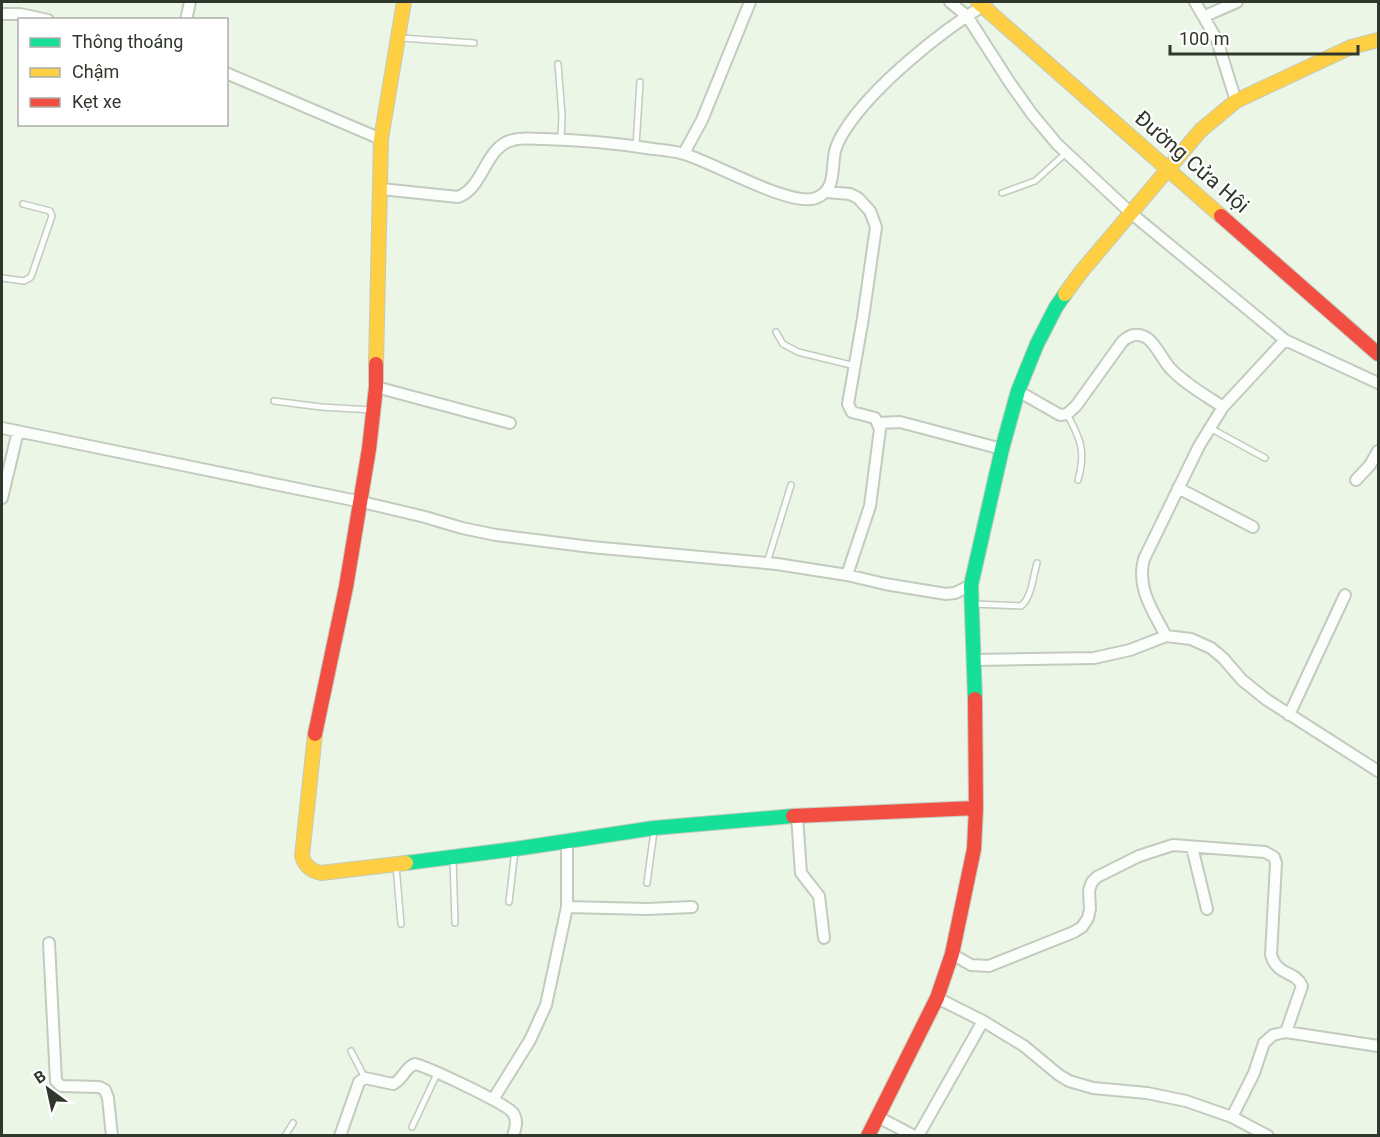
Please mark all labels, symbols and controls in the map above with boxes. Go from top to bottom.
legend [18,18,228,126]
scale bar [1170,18,1358,56]
text: 100 m [1179,28,1230,49]
text: Thông thoáng [72,31,183,52]
text: Chậm [72,61,119,82]
text: Kẹt xe [72,91,121,112]
street label: Đường Cửa Hội [1130,106,1254,218]
north arrow [18,1059,78,1119]
text: B [31,1066,50,1088]

